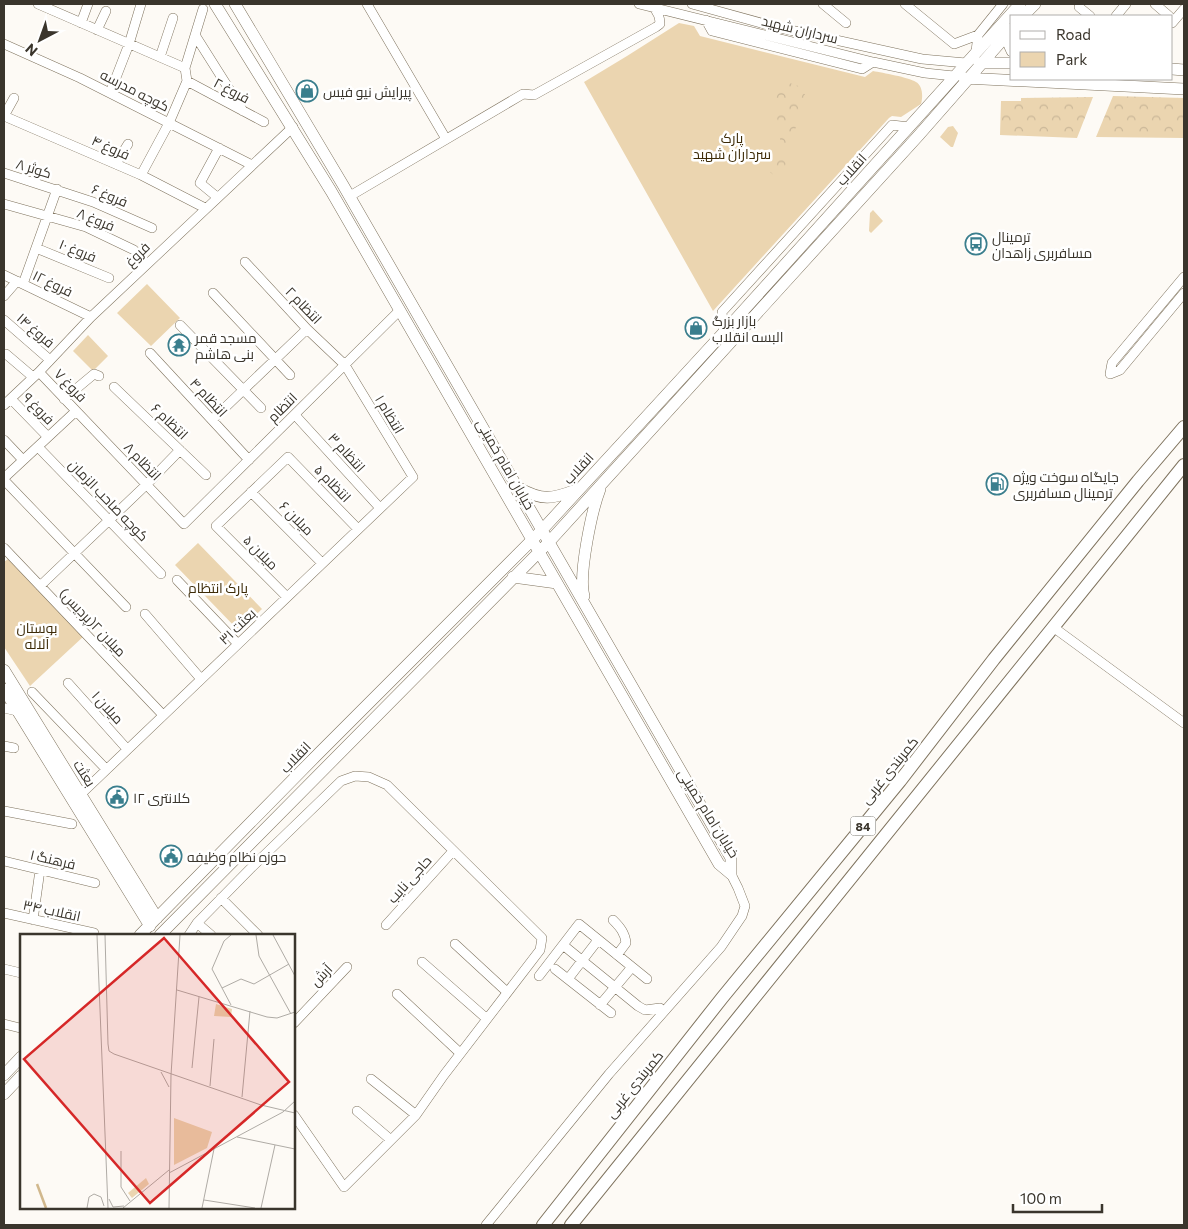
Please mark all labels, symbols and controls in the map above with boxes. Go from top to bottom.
street label: سرداران شهید [760,11,840,47]
north arrow [15,15,65,65]
legend [1010,15,1173,80]
text: Road [1056,25,1091,43]
text: N [22,40,41,60]
text: Park [1056,50,1087,68]
street label: کوچه مدرسه [97,65,172,116]
street label: فروغ ۲ [211,74,253,107]
shop icon: پیرایش نیو فیس [295,79,319,103]
place label: پیرایش نیو فیس [323,83,412,102]
park label: پارک سرداران شهید [693,129,771,162]
street label: فروغ ۴ [89,131,133,164]
street label: انقلاب [832,150,870,188]
street label: کوثر ۸ [14,155,54,181]
street label: فروغ ۶ [89,180,131,211]
street label: فروغ ۸ [74,204,117,235]
place label: ترمینال مسافربری زاهدان [992,228,1092,261]
bus stop icon: ترمینال مسافربری زاهدان [964,232,988,256]
street label: فروغ ۱۰ [57,235,99,266]
street label: فروغ [121,238,154,271]
street label: فروغ ۱۲ [30,266,76,301]
street label: انتظام ۲ [281,283,326,329]
street label: فروغ ۱۴ [13,309,58,352]
place label: بازار بزرگ البسه انقلاب [712,312,783,345]
shop icon: بازار بزرگ البسه انقلاب [684,316,708,340]
place label: مسجد قمر بنی هاشم [194,329,257,364]
temple icon: مسجد قمر بنی هاشم [167,333,191,357]
street label: فروغ ۷ [50,365,91,406]
street label: انتظام ۴ [185,374,231,421]
street label: فروغ ۹ [19,388,58,428]
street label: انتظام [264,389,302,427]
street label: انتظام ۱ [370,392,408,437]
street label: انتظام ۶ [147,399,192,444]
street label: خیابان امام خمینی [471,416,539,513]
street label: انتظام ۳ [323,429,369,477]
street label: انتظام ۸ [119,438,165,485]
street label: انقلاب [559,449,597,487]
street label: کوچه صاحب الزمان [64,456,152,546]
street label: انتظام ۵ [310,461,355,507]
place label: جایگاه سوخت ویژه ترمینال مسافربری [1013,468,1119,502]
fuel station icon: جایگاه سوخت ویژه ترمینال مسافربری [985,472,1009,496]
street label: میلان ۶ [276,497,318,539]
street label: میلان ۵ [240,531,282,573]
park label: پارک انتظام [188,579,248,598]
street label: میلان ۲(پردیس) [55,584,130,661]
street label: بعثت ۳۱ [215,604,259,648]
park label: بوستان آلاله [17,619,57,652]
street label: میلان ۱ [89,687,127,727]
street label: کمربندی غربی [857,733,921,807]
street label: انقلاب [276,738,314,776]
street label: بعثت [70,757,100,789]
street label: خیابان امام خمینی [673,765,743,862]
public building icon: کلانتری ۱۲ [105,785,129,809]
place label: کلانتری ۱۲ [133,789,190,806]
road number: 84 [850,816,876,836]
public building icon: حوزه نظام وظیفه [159,844,183,868]
street label: فرهنگ ۱ [28,845,78,873]
place label: حوزه نظام وظیفه [187,848,286,867]
street label: حاجی نایب [383,852,435,906]
street label: انقلاب ۳۴ [22,896,82,924]
inset map [20,934,295,1209]
street label: آرش [306,960,336,990]
street label: کمربندی غربی [602,1047,666,1121]
scale bar [1013,1182,1102,1214]
text: 100 m [1020,1189,1062,1207]

